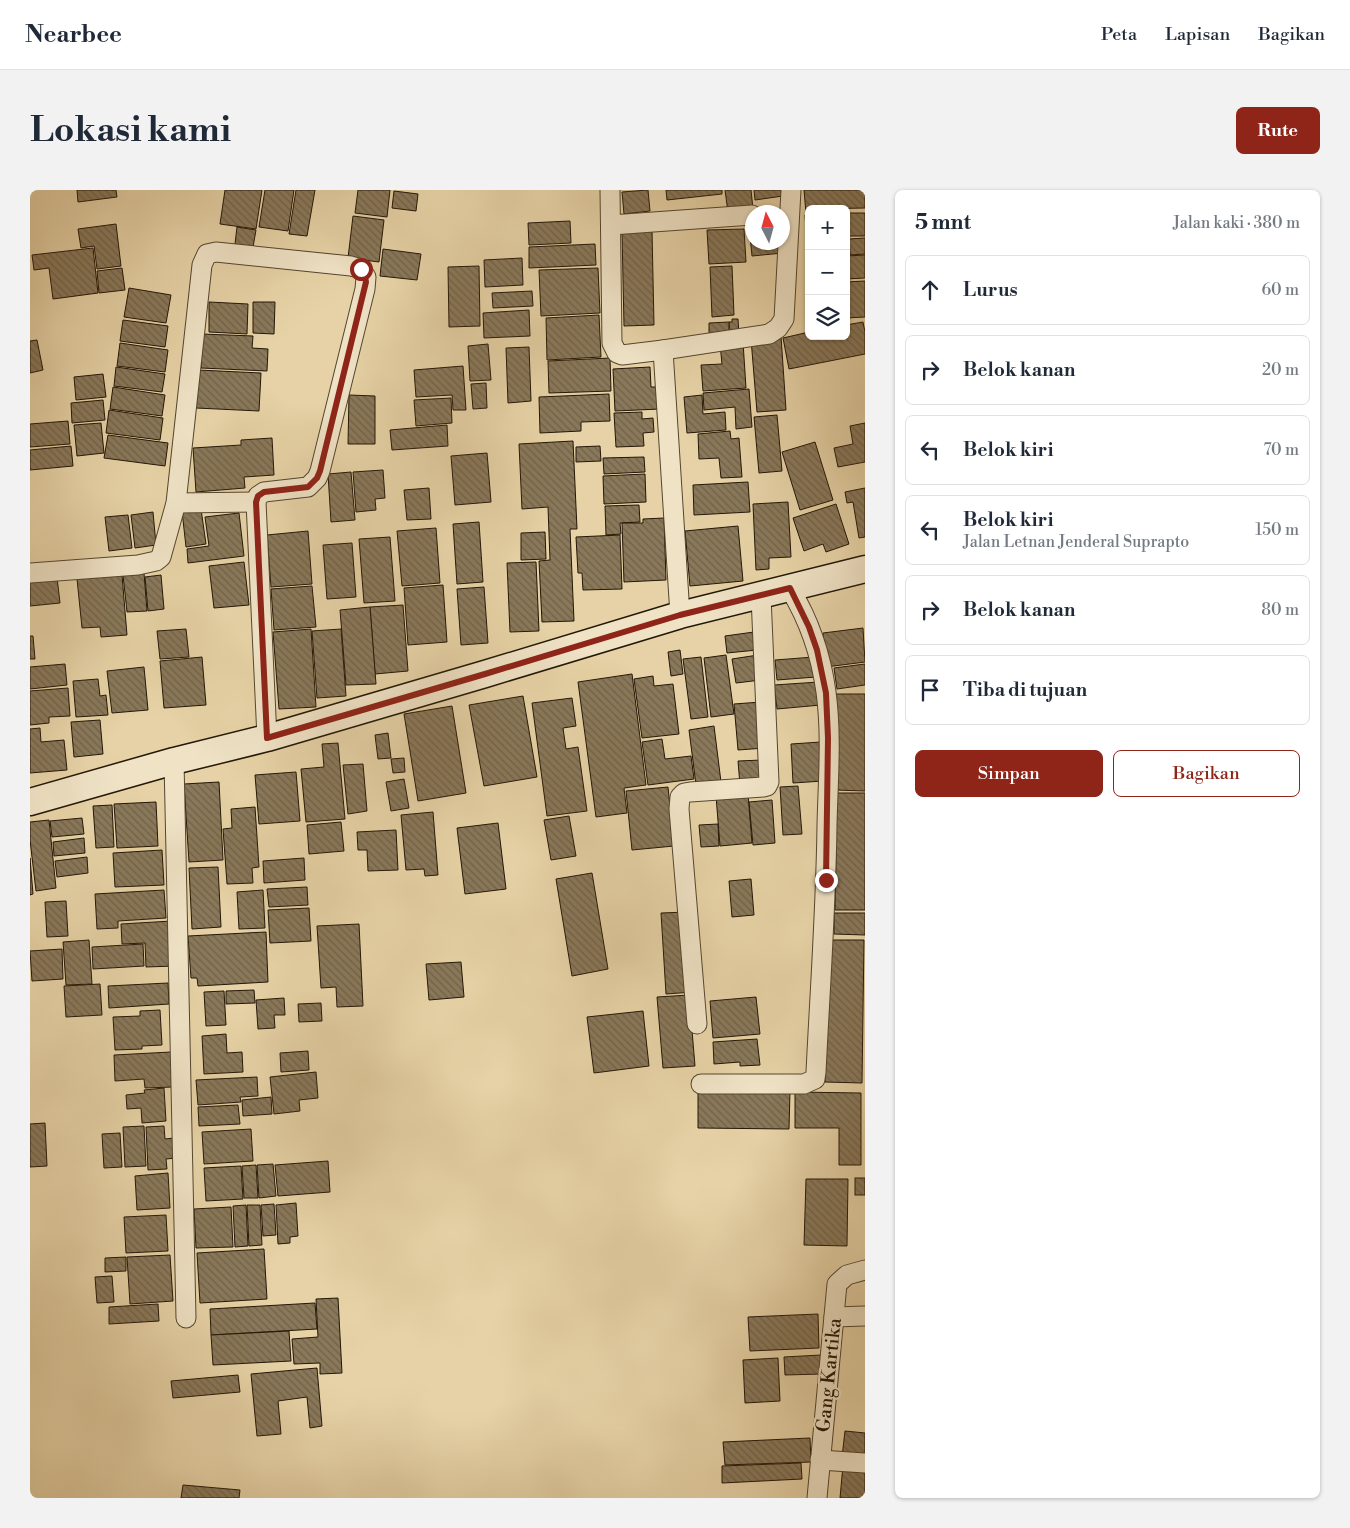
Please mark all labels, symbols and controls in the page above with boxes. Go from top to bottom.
text: Nearbee [25,20,122,50]
text: Peta [1101,23,1137,46]
text: Lapisan [1165,23,1230,46]
text: Bagikan [1258,23,1325,46]
button: Rute [1236,107,1320,154]
text: Lokasi kami [30,109,231,152]
north arrow [745,205,790,250]
map controls [805,205,850,340]
button: + [805,205,850,250]
text: 5 mnt [915,210,971,236]
text: Jalan kaki · 380 m [1173,213,1300,233]
button: − [805,250,850,295]
route start [350,258,373,281]
icon: ahead [916,276,944,304]
text: Lurus [963,278,1018,302]
text: 60 m [1261,280,1299,300]
button: layers [805,295,850,340]
icon: right [916,356,944,384]
text: Belok kanan [963,358,1076,382]
text: 20 m [1262,360,1299,380]
icon: left [916,436,944,464]
text: Belok kiri [963,438,1053,462]
text: 70 m [1263,440,1299,460]
text: Belok kiri [963,508,1053,532]
icon: left [916,516,944,544]
text: 150 m [1255,520,1299,540]
text: Jalan Letnan Jenderal Suprapto [963,532,1189,552]
icon: right [916,596,944,624]
text: Belok kanan [963,598,1076,622]
text: 80 m [1261,600,1299,620]
icon: arrive [916,676,944,704]
text: Tiba di tujuan [963,678,1087,702]
button: Simpan [915,750,1103,797]
button: Bagikan [1113,750,1300,797]
route end [815,869,838,892]
street label: Gang Kartika [811,1316,847,1433]

